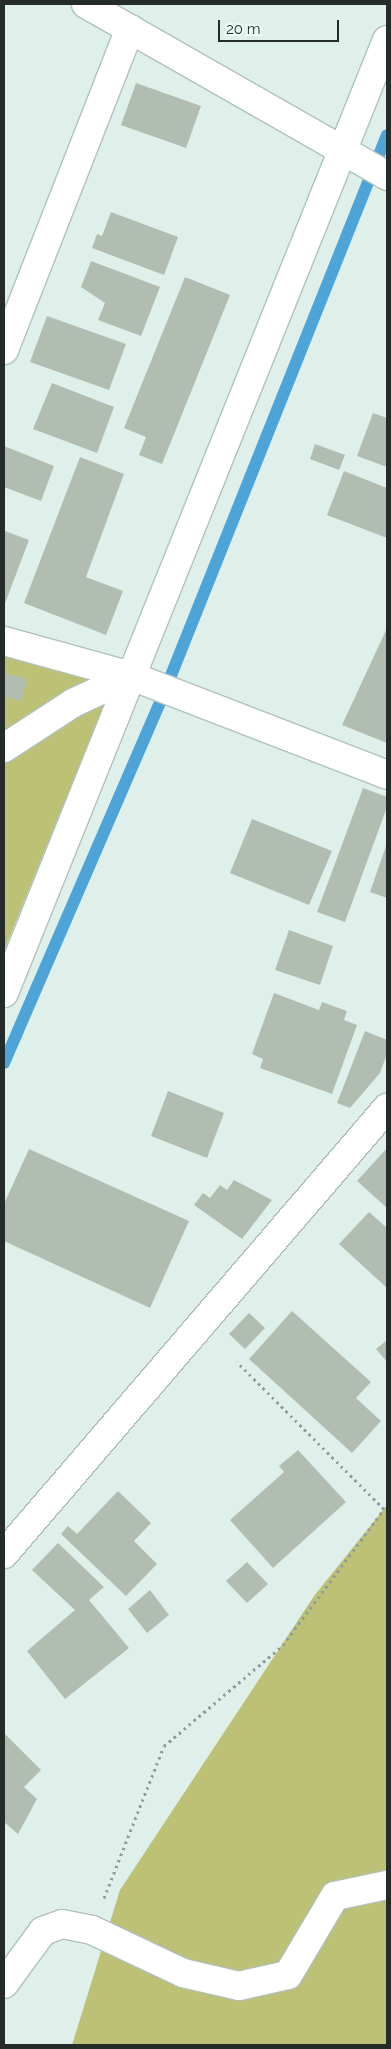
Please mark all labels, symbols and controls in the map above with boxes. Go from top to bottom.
scale bar [221,10,342,42]
text: 20 m [226,20,261,38]

